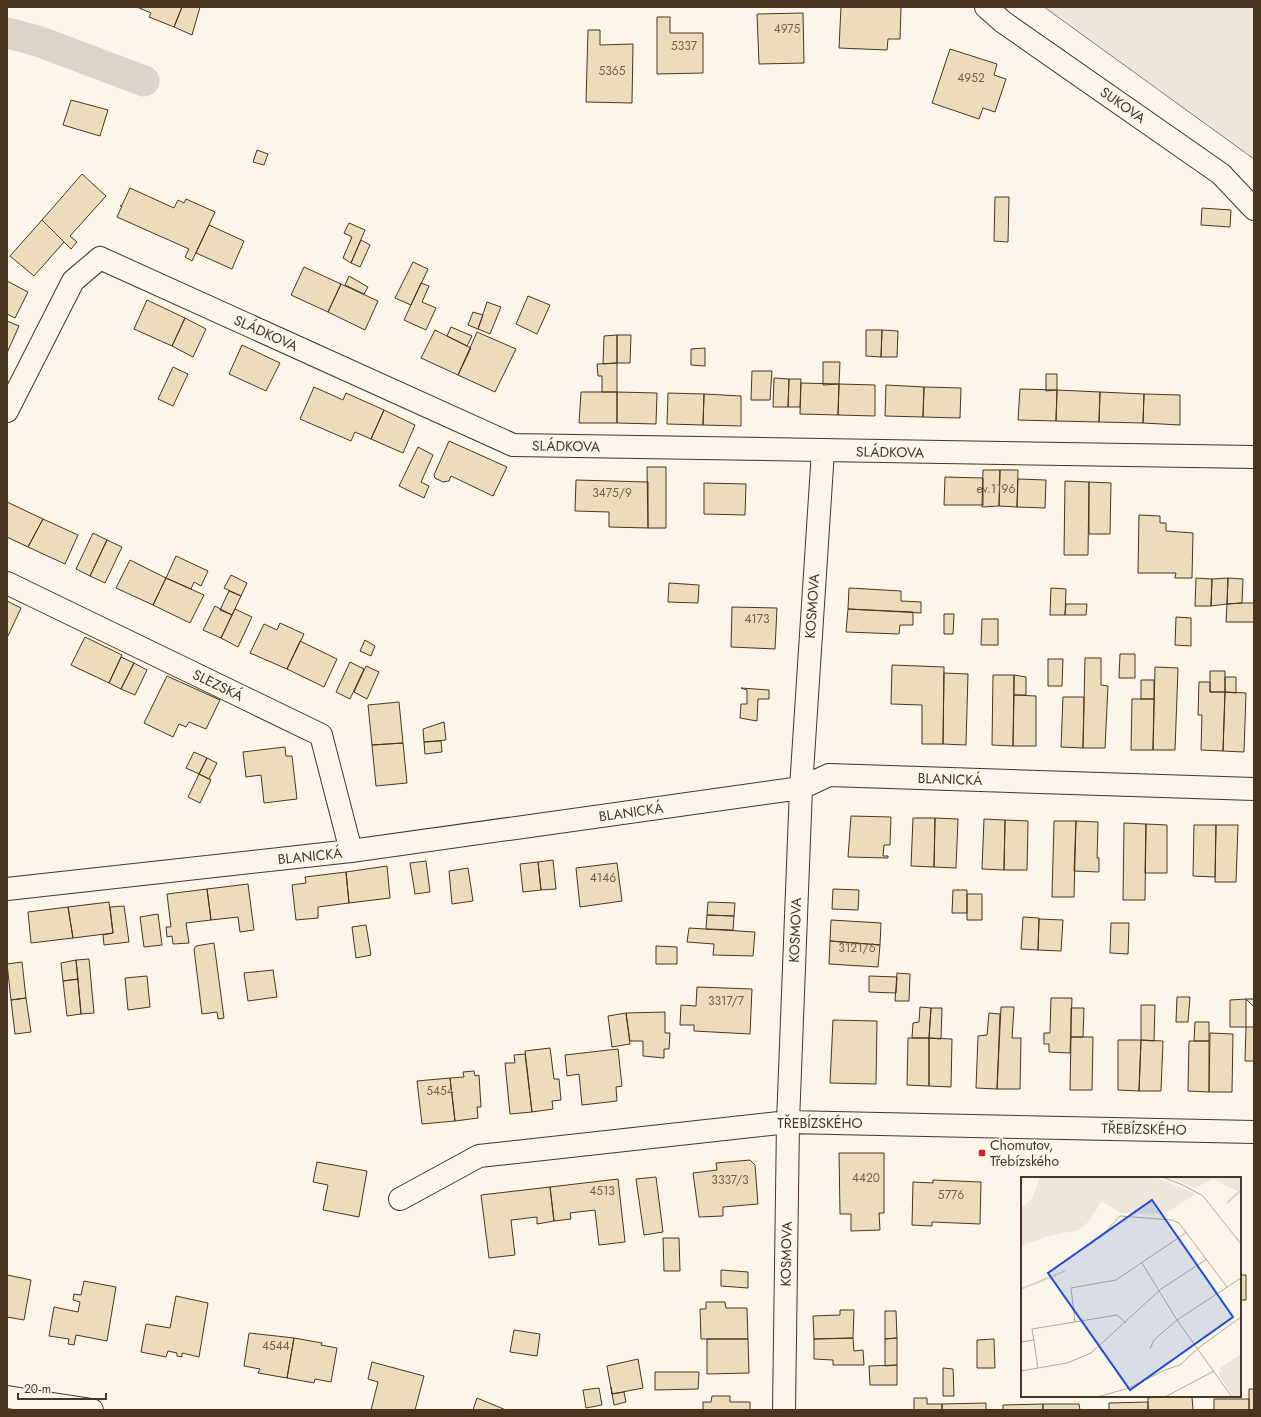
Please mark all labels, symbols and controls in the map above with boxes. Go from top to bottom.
house number: 4975 [774,20,801,38]
house number: 5337 [671,37,698,55]
house number: 5365 [598,62,626,80]
house number: 4952 [957,69,985,87]
street label: SUKOVA [1096,82,1150,128]
street label: SLÁDKOVA [231,310,302,356]
street label: SLÁDKOVA [532,435,601,457]
street label: SLÁDKOVA [856,441,925,463]
house number: ev.1196 [977,480,1015,498]
house number: 3475/9 [592,484,632,502]
street label: KOSMOVA [800,572,824,639]
house number: 4173 [744,610,770,628]
street label: SLEZSKÁ [189,664,247,706]
street label: BLANICKÁ [917,768,983,790]
street label: BLANICKÁ [598,797,665,826]
street label: BLANICKÁ [277,843,344,869]
house number: 4146 [590,869,616,887]
street label: KOSMOVA [784,896,806,963]
house number: 3121/6 [838,939,876,957]
house number: 3317/7 [708,992,745,1010]
house number: 5454 [426,1082,454,1100]
street label: TŘEBÍZSKÉHO [777,1113,863,1133]
street label: TŘEBÍZSKÉHO [1101,1118,1187,1140]
place label: Chomutov, Třebízského [990,1135,1059,1171]
marker: Chomutov, Třebízského [977,1148,987,1158]
house number: 4420 [852,1169,880,1187]
house number: 3337/3 [711,1171,749,1189]
inset map [1021,1177,1241,1397]
house number: 4513 [589,1182,615,1200]
house number: 5776 [938,1186,964,1204]
street label: KOSMOVA [775,1221,797,1287]
house number: 4544 [262,1337,290,1355]
scale bar [18,1375,106,1401]
text: 20 m [24,1380,51,1398]

